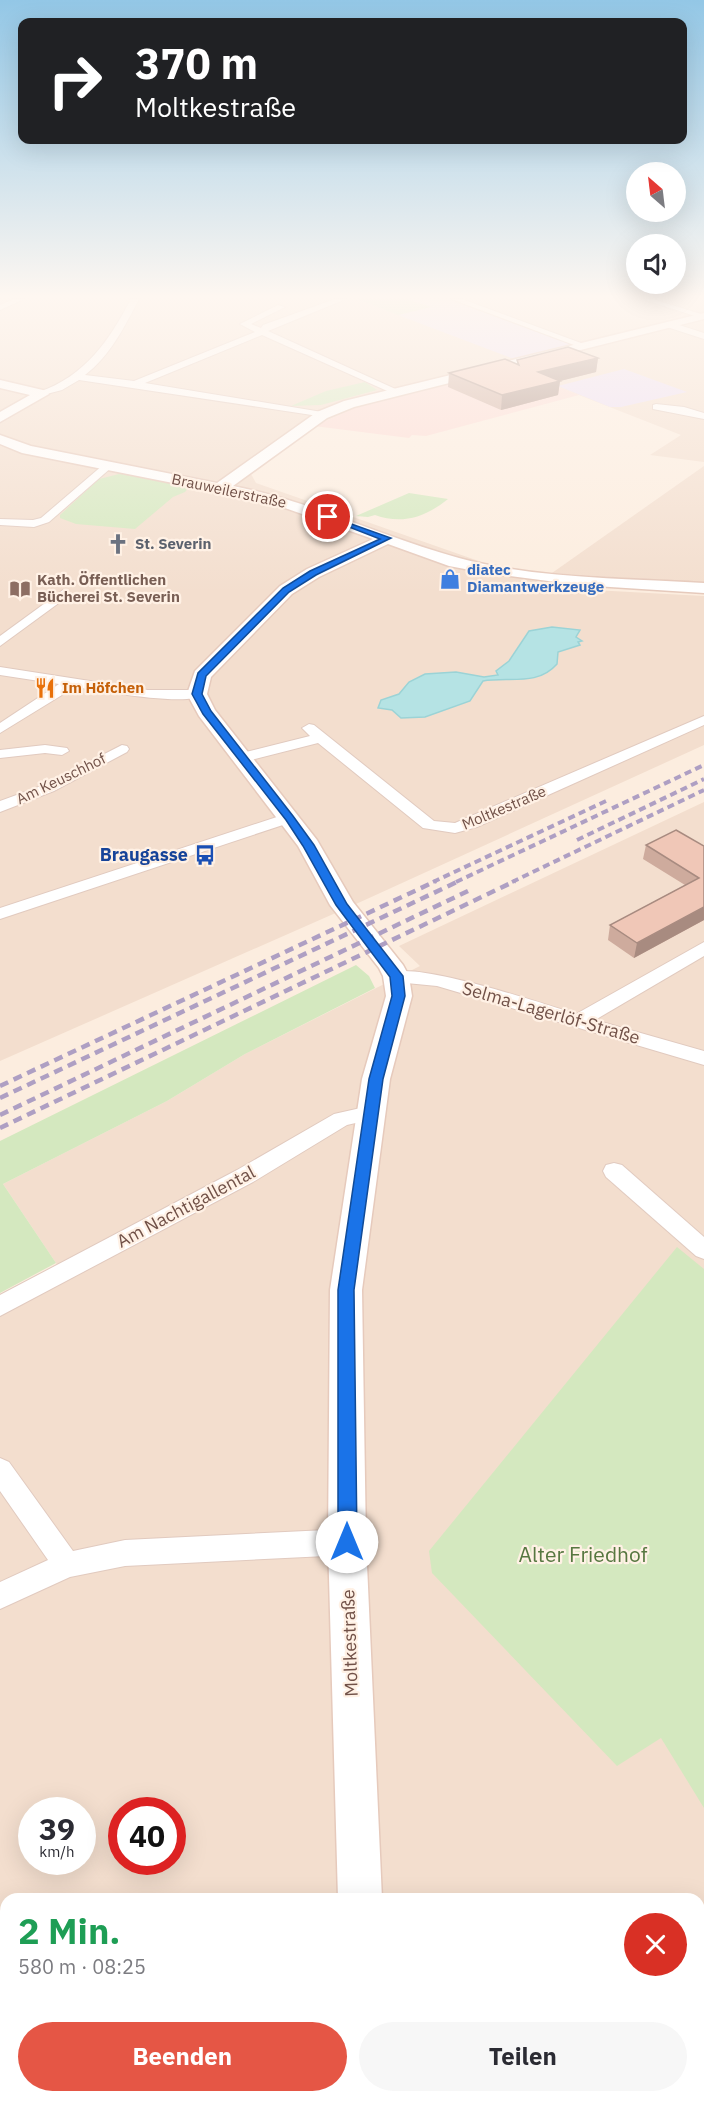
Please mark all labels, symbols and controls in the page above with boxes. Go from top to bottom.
text: 370 m [135,36,258,91]
icon: right [36,42,114,120]
text: Moltkestraße [135,89,296,124]
north arrow [626,162,686,222]
map controls [626,162,686,294]
button: sound [626,234,686,294]
street label: Brauweilerstraße [170,469,288,512]
pin [302,491,353,542]
icon: arrive [311,500,344,533]
church icon: St. Severin [106,532,130,556]
place label: St. Severin [135,534,212,553]
place label: diatec Diamantwerkzeuge [467,560,604,596]
shop icon: diatec Diamantwerkzeuge [438,567,462,591]
place label: Kath. Öffentlichen Bücherei St. Severin [37,570,180,606]
library icon: Kath. Öffentlichen Bücherei St. Severin [8,577,32,601]
restaurant icon: Im Höfchen [33,676,57,700]
place label: Im Höfchen [62,678,144,697]
street label: Am Keuschhof [13,749,109,808]
street label: Moltkestraße [459,781,549,834]
place label: Braugasse [100,843,188,866]
bus stop icon: Braugasse [193,843,217,867]
street label: Selma-Lagerlöf-Straße [460,976,643,1049]
street label: Am Nachtigallental [113,1160,259,1253]
position arrow [315,1510,379,1574]
park label: Alter Friedhof [519,1540,648,1568]
street label: Moltkestraße [336,1589,363,1697]
speed limit sign: 40 [108,1797,186,1875]
text: 39 [39,1809,75,1848]
text: km/h [39,1842,75,1861]
text: 2 Min. [18,1907,121,1954]
button: close [624,1913,687,1976]
text: 580 m · 08:25 [18,1953,146,1980]
button: Beenden [18,2022,347,2091]
button: Teilen [359,2022,687,2091]

